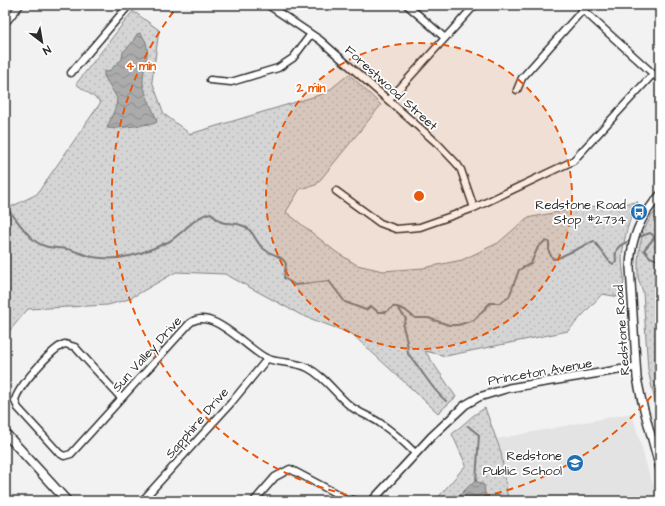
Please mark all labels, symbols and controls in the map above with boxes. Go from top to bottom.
north arrow [22,22,62,62]
street label: Forestwood Street [341,41,442,135]
text: N [40,42,54,58]
text: 4 min [126,58,156,75]
text: 2 min [296,80,325,97]
centre of rings [412,189,426,203]
place label: Redstone Road Stop #2734 [535,196,626,229]
bus stop icon: Redstone Road Stop #2734 [629,202,649,222]
street label: Redstone Road [610,284,634,376]
street label: Sun Valley Drive [108,312,187,396]
street label: Princeton Avenue [486,354,594,390]
street label: Sapphire Drive [161,384,233,462]
place label: Redstone Public School [483,447,562,480]
school or university icon: Redstone Public School [565,453,585,473]

